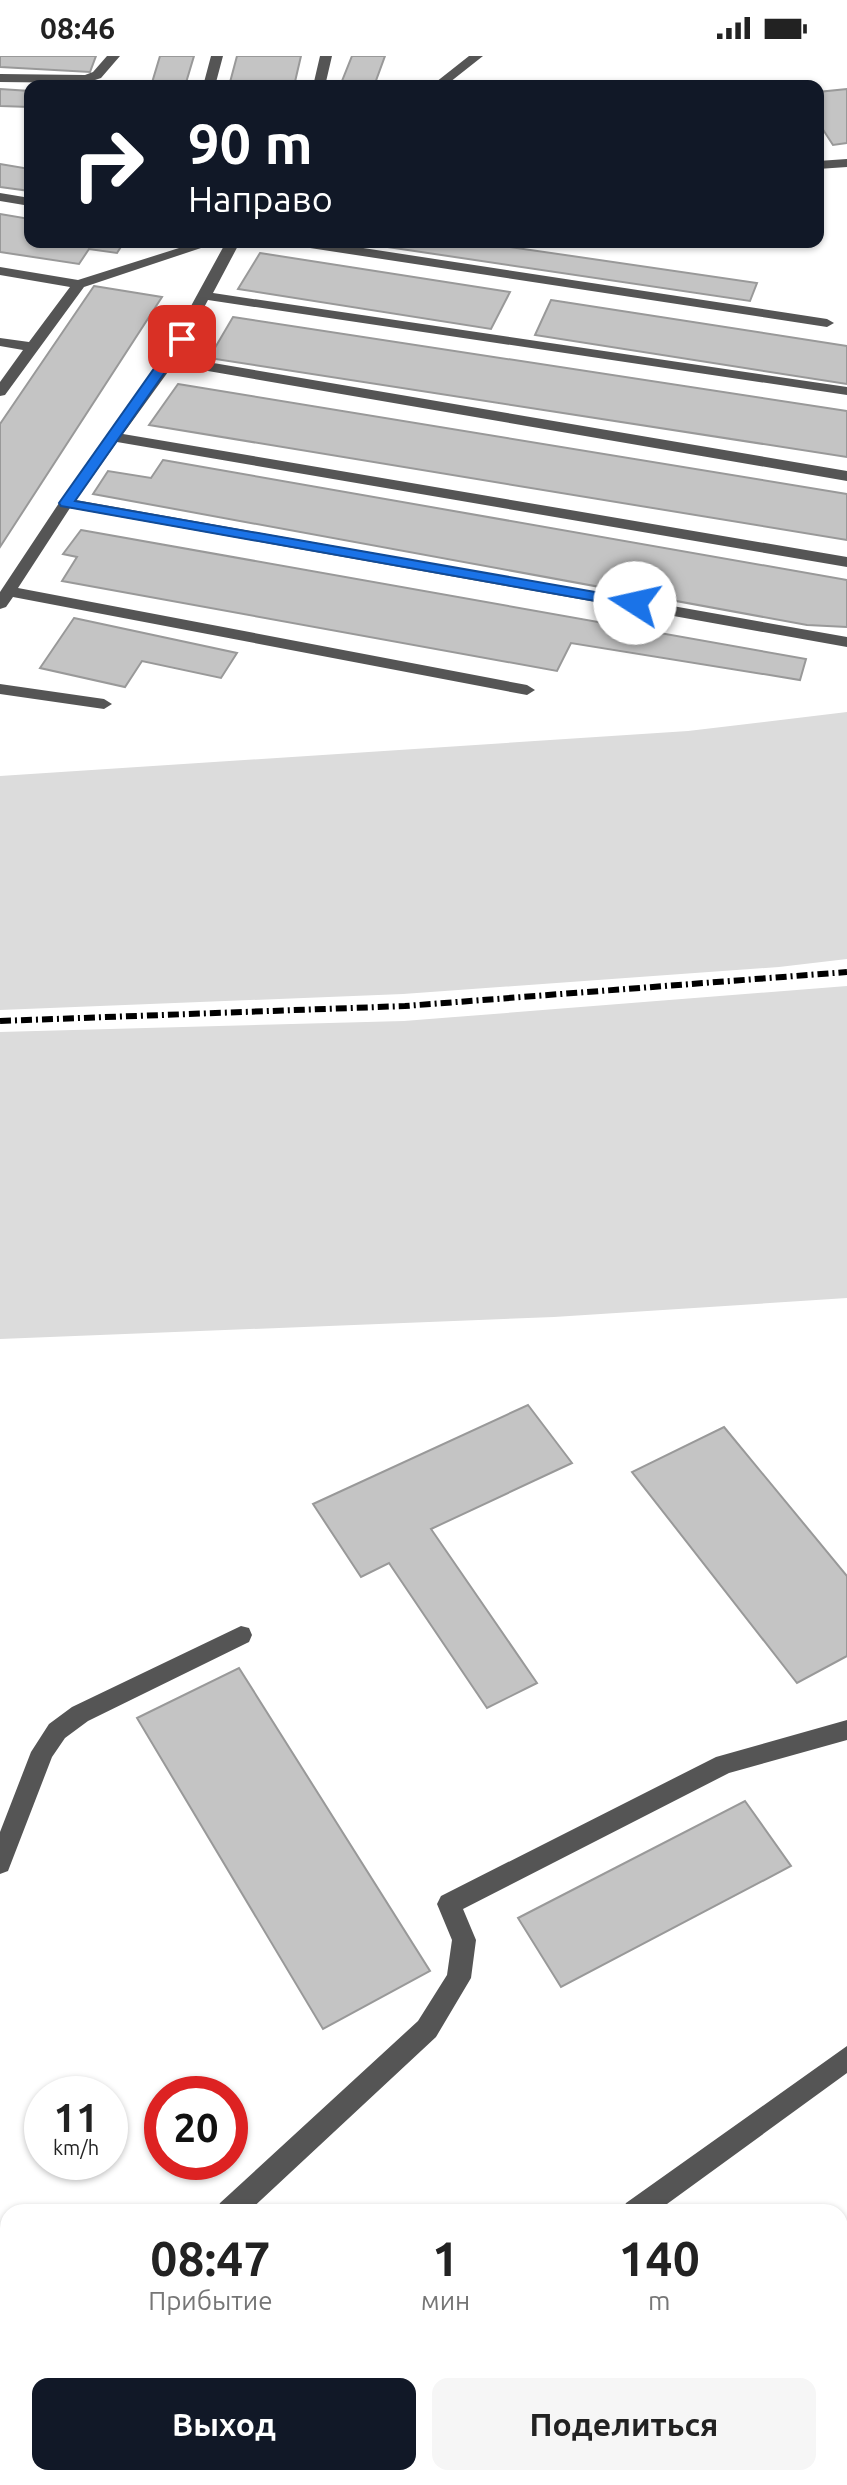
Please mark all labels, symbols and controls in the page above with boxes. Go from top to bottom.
text: 08:46 [40,11,115,45]
icon: right [56,112,160,216]
text: 90 m [188,112,313,175]
text: Направо [188,178,333,219]
pin [148,305,216,373]
icon: arrive [160,317,204,361]
position arrow [593,561,677,645]
speed limit sign: 20 [144,2076,248,2180]
text: 11 [53,2095,99,2140]
text: km/h [53,2136,99,2159]
text: 08:47 [150,2231,270,2285]
text: 1 [432,2231,459,2285]
text: 140 [619,2231,700,2285]
text: Прибытие [148,2286,273,2315]
text: мин [421,2286,470,2315]
text: m [648,2286,670,2315]
button: Выход [32,2378,416,2470]
button: Поделиться [432,2378,816,2470]

